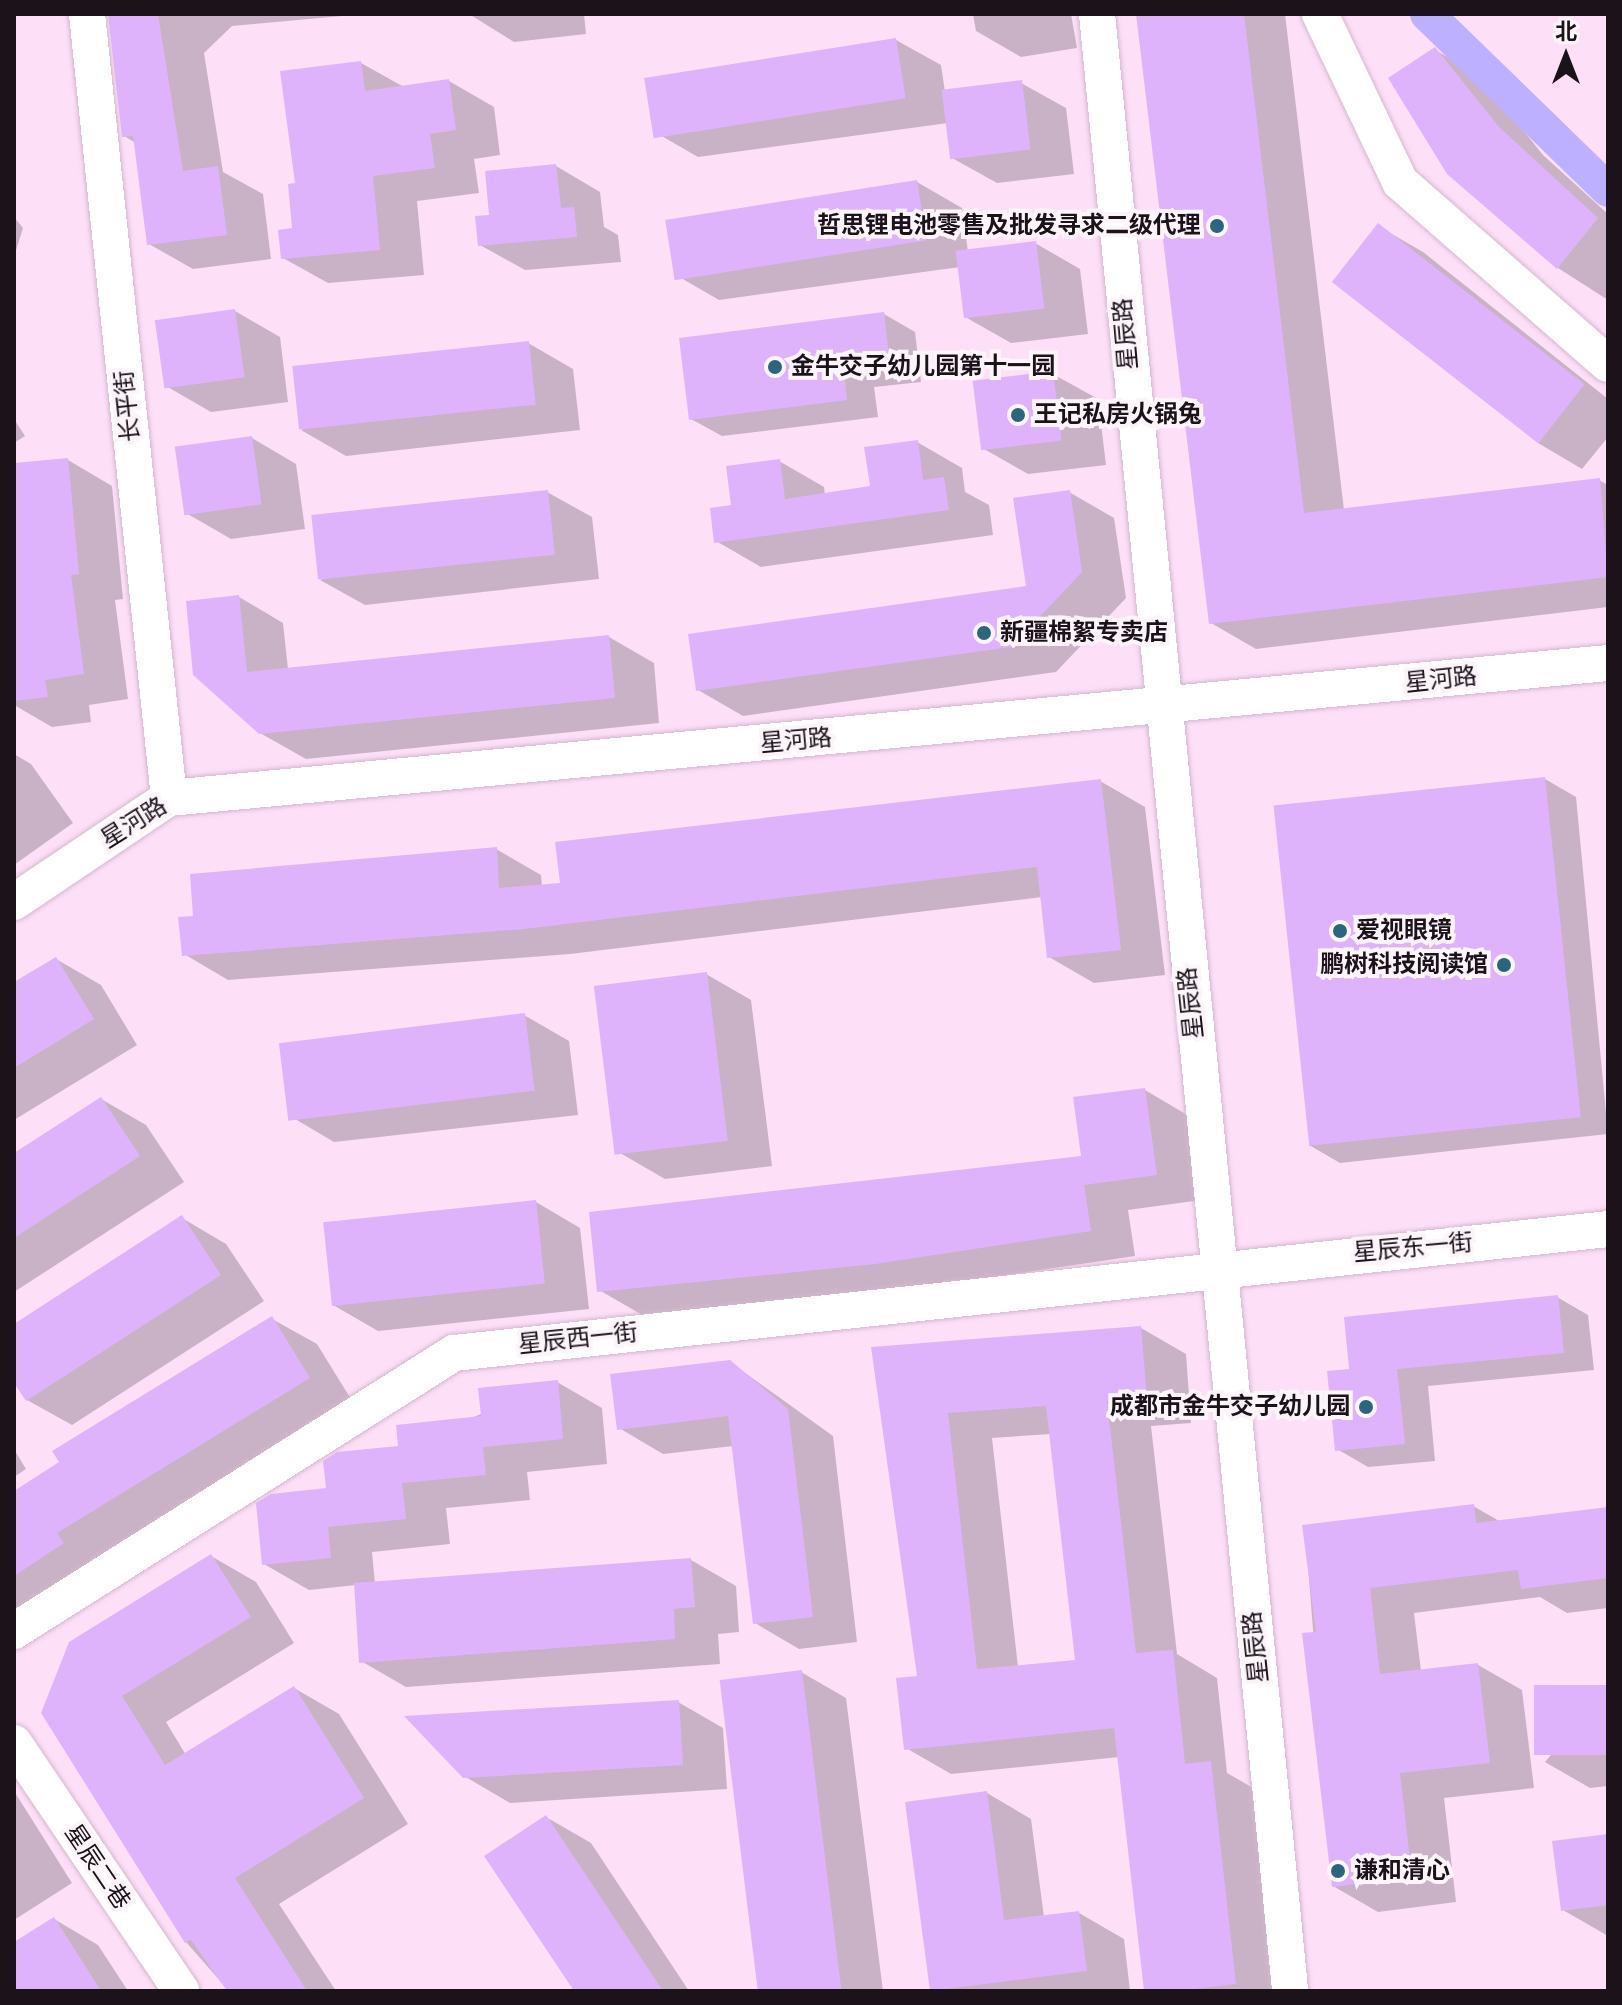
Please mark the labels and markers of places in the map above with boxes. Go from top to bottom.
place label: 哲思锂电池零售及批发寻求二级代理 [817,212,1201,240]
marker: 哲思锂电池零售及批发寻求二级代理 [1208,217,1226,235]
place label: 金牛交子幼儿园第十一园 [791,353,1055,381]
marker: 金牛交子幼儿园第十一园 [766,358,784,376]
place label: 王记私房火锅兔 [1034,401,1202,429]
marker: 王记私房火锅兔 [1009,406,1027,424]
place label: 新疆棉絮专卖店 [1000,619,1168,647]
marker: 新疆棉絮专卖店 [975,624,993,642]
place label: 爱视眼镜 [1356,917,1452,945]
marker: 爱视眼镜 [1331,922,1349,940]
place label: 鹏树科技阅读馆 [1320,951,1488,979]
marker: 鹏树科技阅读馆 [1495,956,1513,974]
place label: 成都市金牛交子幼儿园 [1110,1393,1350,1421]
marker: 成都市金牛交子幼儿园 [1357,1398,1375,1416]
place label: 谦和清心 [1354,1857,1450,1885]
marker: 谦和清心 [1329,1862,1347,1880]

